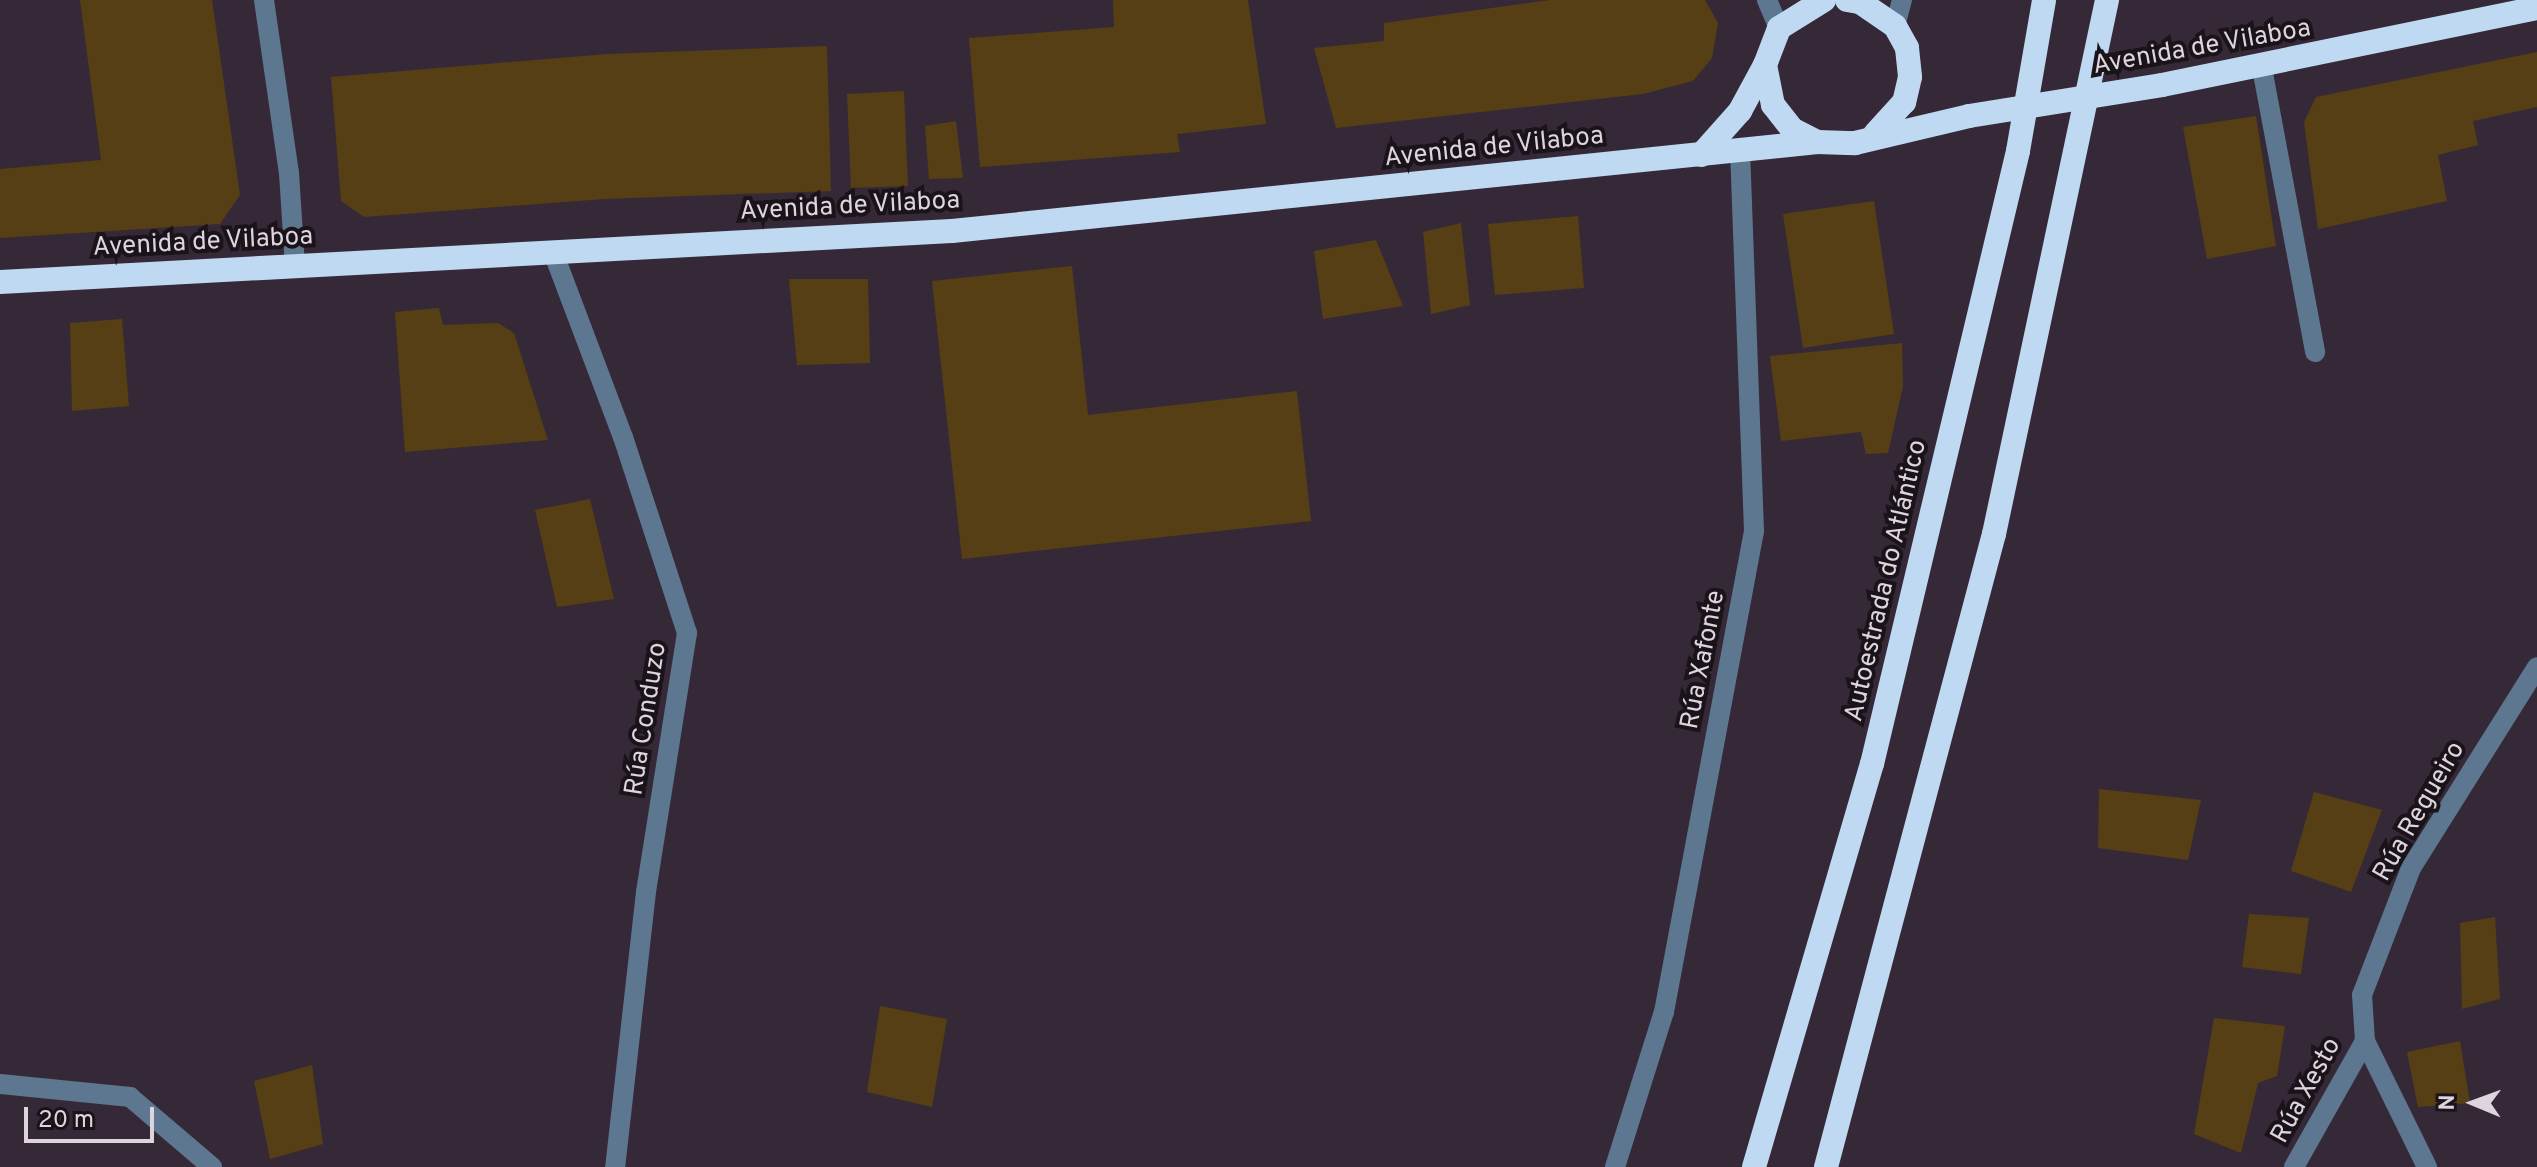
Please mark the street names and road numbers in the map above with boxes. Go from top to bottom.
street label: Avenida de Vilaboa [2090,13,2314,83]
street label: Avenida de Vilaboa [1382,121,1606,175]
street label: Avenida de Vilaboa [738,186,962,228]
street label: Avenida de Vilaboa [91,222,315,264]
street label: Autoestrada do Atlántico [1839,437,1935,725]
street label: Rúa Xafonte [1675,588,1733,732]
street label: Rúa Conduzo [620,640,674,798]
street label: Rúa Regueiro [2367,737,2473,887]
street label: Rúa Xesto [2265,1033,2349,1149]

